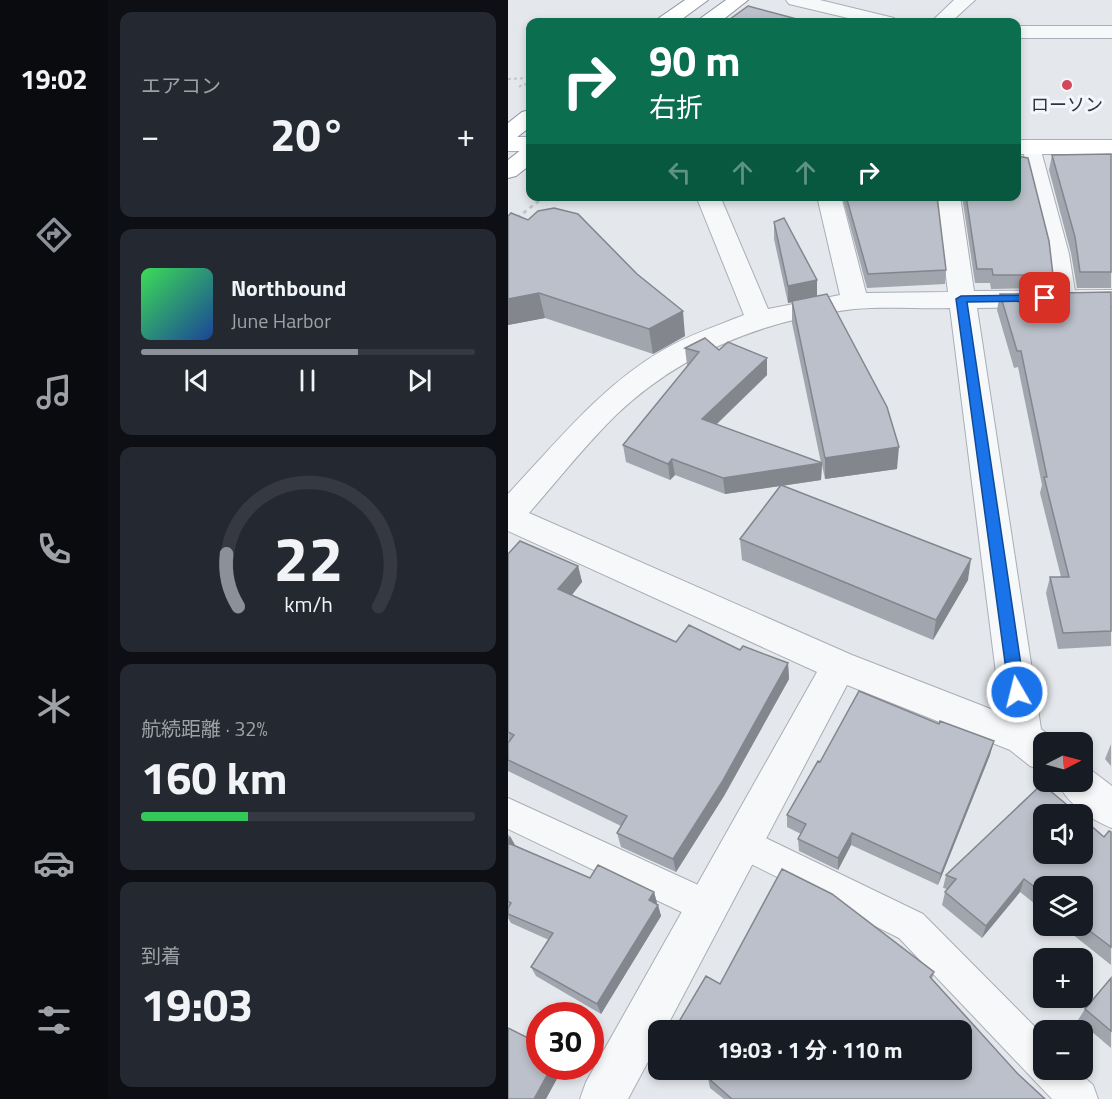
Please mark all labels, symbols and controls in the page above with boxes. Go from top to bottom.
text: 90 m [649,28,741,92]
icon: right [550,42,628,120]
text: 19:02 [20,58,88,99]
text: エアコン [141,70,221,101]
marker: ローソン [1060,78,1074,92]
text: 右折 [649,86,703,127]
place label: ローソン [1031,91,1103,118]
text: 20° [270,100,346,168]
text: − [141,110,159,160]
text: + [457,110,475,160]
icon: left [663,156,696,189]
icon: ahead [726,156,759,189]
icon: ahead [789,156,822,189]
icon: right [852,156,885,189]
icon: directions [33,214,75,256]
text: Northbound [231,271,346,305]
pin [1019,272,1070,323]
icon: arrive [1028,281,1061,314]
text: June Harbor [231,305,331,336]
icon: previous [180,364,213,397]
icon: pause [291,364,324,397]
icon: next [403,364,436,397]
icon: music [33,371,75,413]
text: 22 [273,510,343,605]
icon: phone [33,528,75,570]
text: km/h [284,588,332,620]
position arrow [985,660,1049,724]
icon: climate [33,685,75,727]
text: 航続距離 · 32% [141,713,268,744]
north arrow [1033,732,1093,792]
map controls [1033,732,1093,1080]
text: 160 km [141,743,287,811]
button: sound [1033,804,1093,864]
icon: car [33,842,75,884]
button: layers [1033,876,1093,936]
text: 到着 [141,940,181,971]
button: + [1033,948,1093,1008]
text: 19:03 [141,970,253,1038]
icon: filters [33,999,75,1041]
speed limit sign: 30 [526,1002,604,1080]
button: − [1033,1020,1093,1080]
text: 19:03 · 1 分 · 110 m [718,1033,902,1067]

